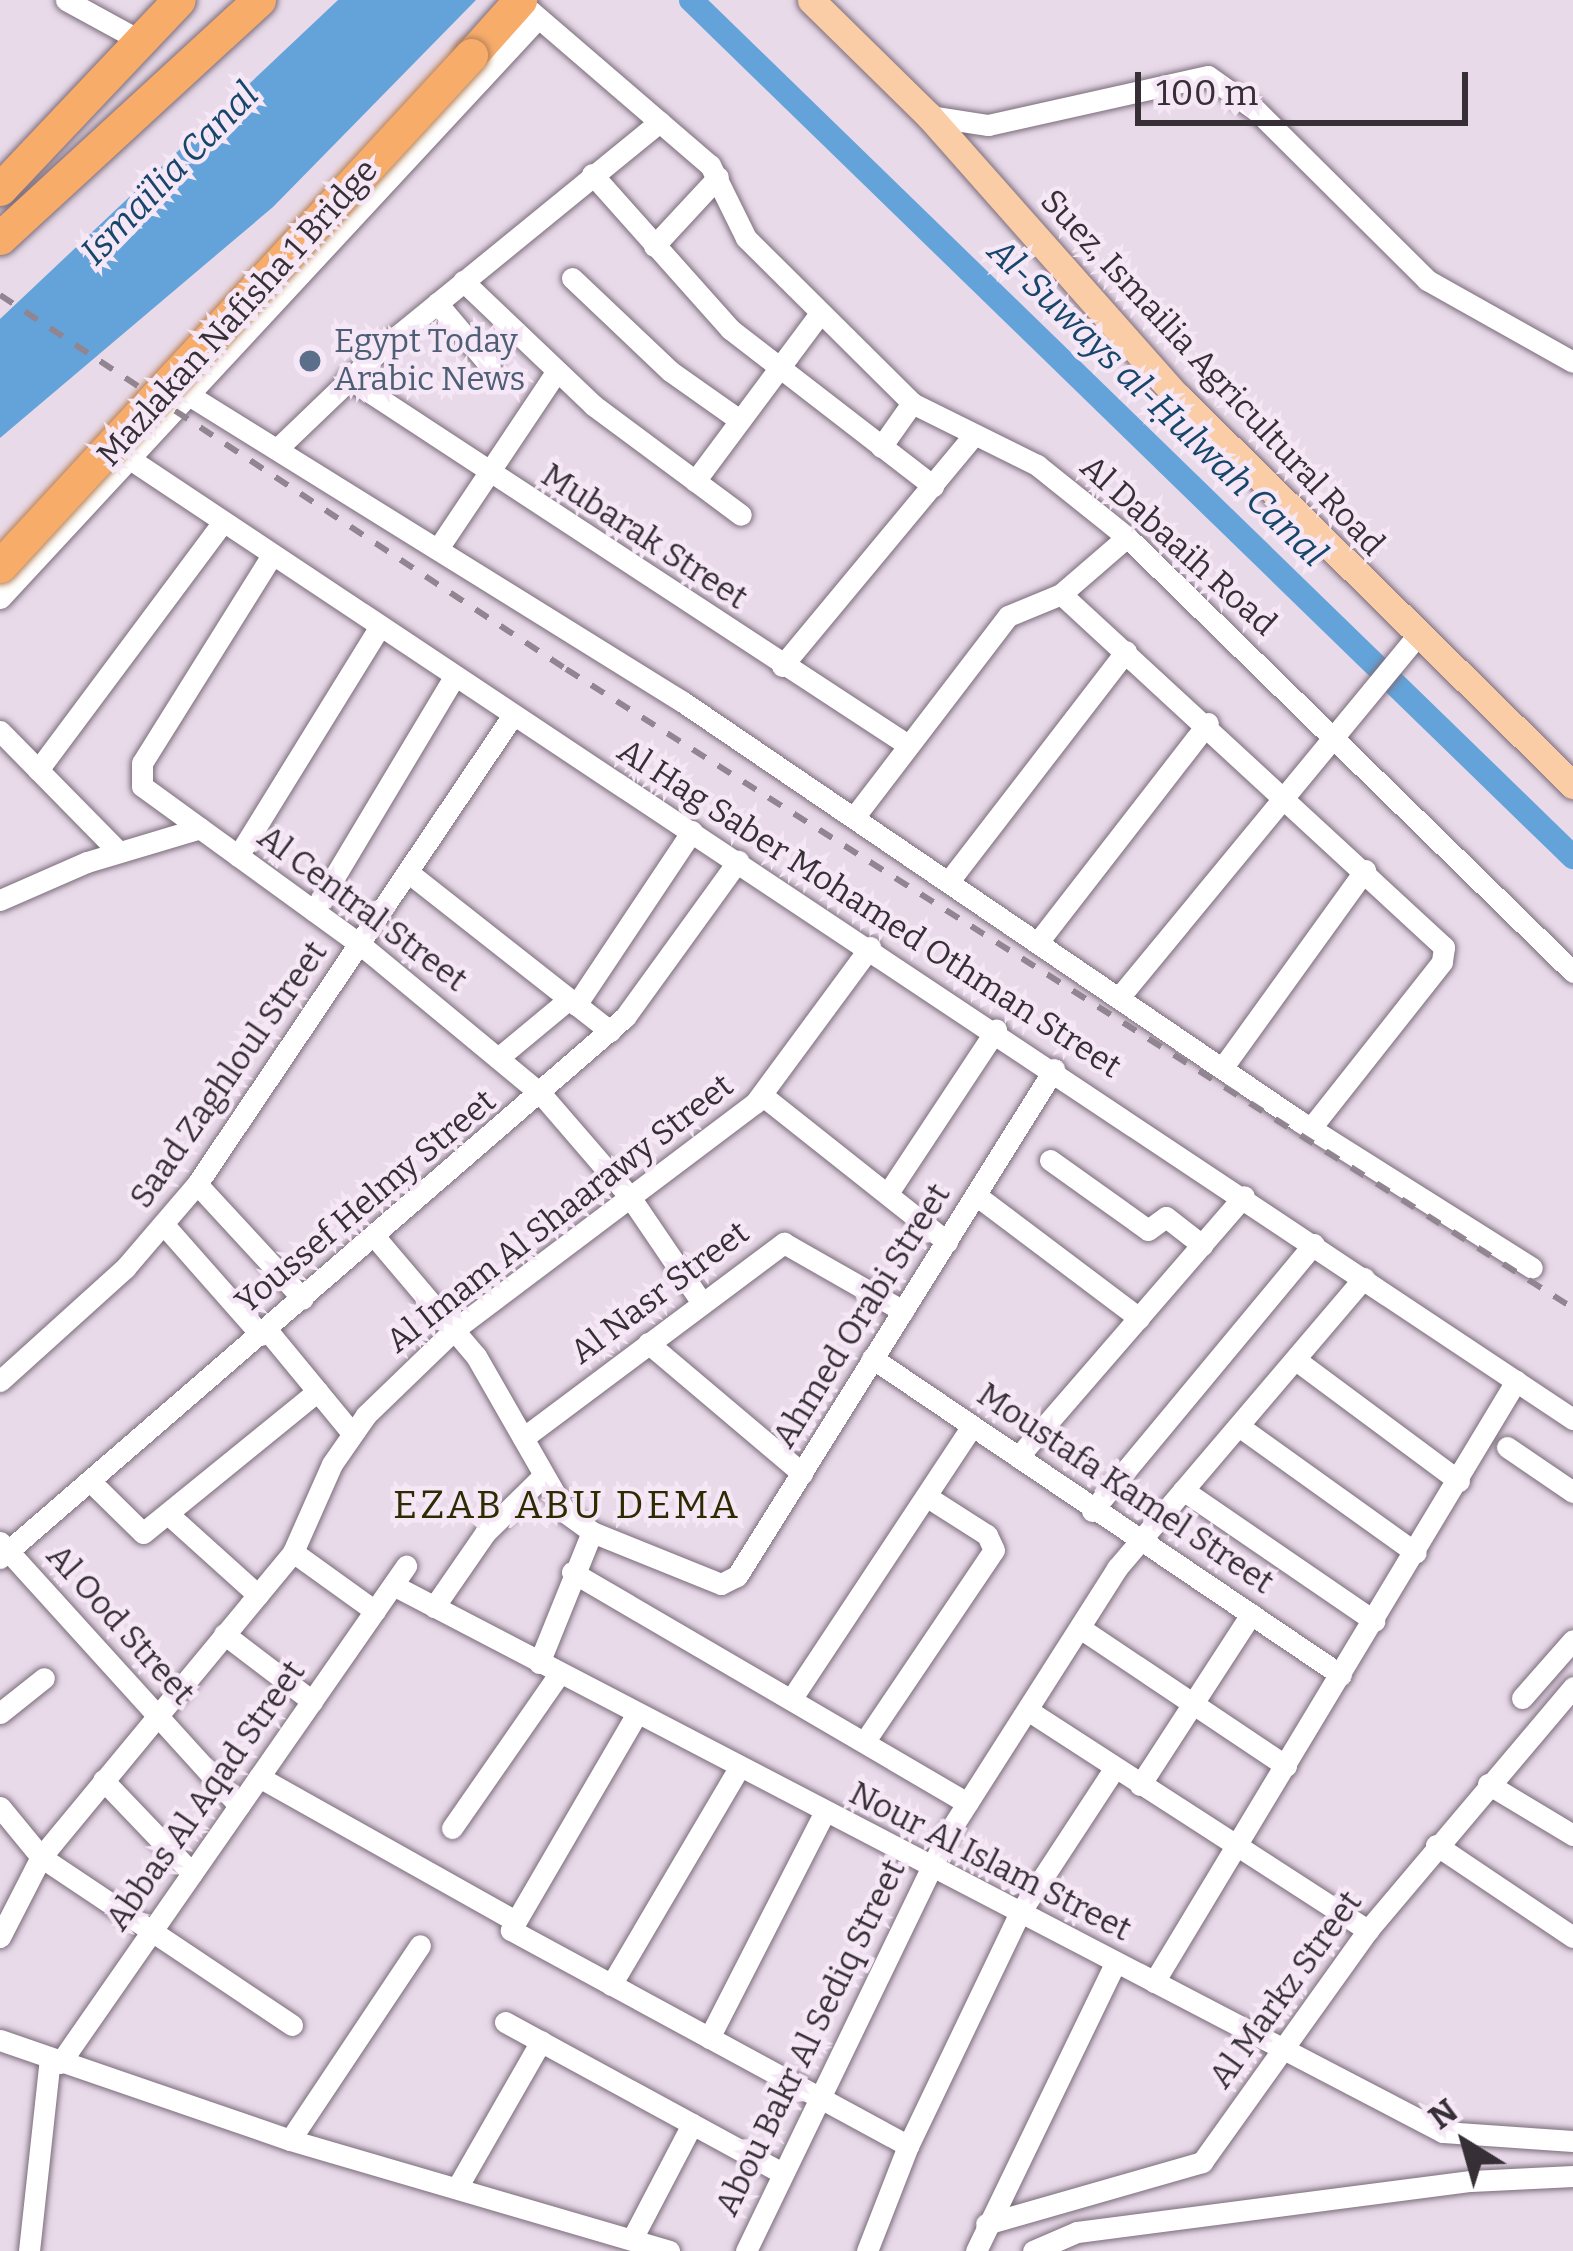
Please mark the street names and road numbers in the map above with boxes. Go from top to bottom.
street label: Mazlakan Nafisha 1 Bridge [90,151,386,475]
street label: Suez, Ismailia Agricultural Road [1032,182,1392,564]
street label: Al Dabaaih Road [1072,448,1284,644]
street label: Mubarak Street [534,456,754,618]
street label: Al Hag Saber Mohamed Othman Street [610,731,1128,1087]
street label: Al Central Street [250,818,474,1000]
street label: Saad Zaghloul Street [122,934,336,1216]
street label: Al Imam Al Shaarawy Street [379,1066,741,1362]
street label: Youssef Helmy Street [228,1082,504,1322]
street label: Ahmed Orabi Street [765,1177,959,1455]
street label: Al Nasr Street [563,1213,757,1373]
street label: Moustafa Kamel Street [969,1375,1281,1603]
street label: Al Ood Street [38,1537,202,1713]
street label: Abbas Al Aqad Street [98,1654,314,1938]
street label: Nour Al Islam Street [843,1774,1137,1950]
street label: Abou Bakr Al Sediq Street [708,1854,914,2222]
street label: Al Markz Street [1201,1884,1371,2096]

